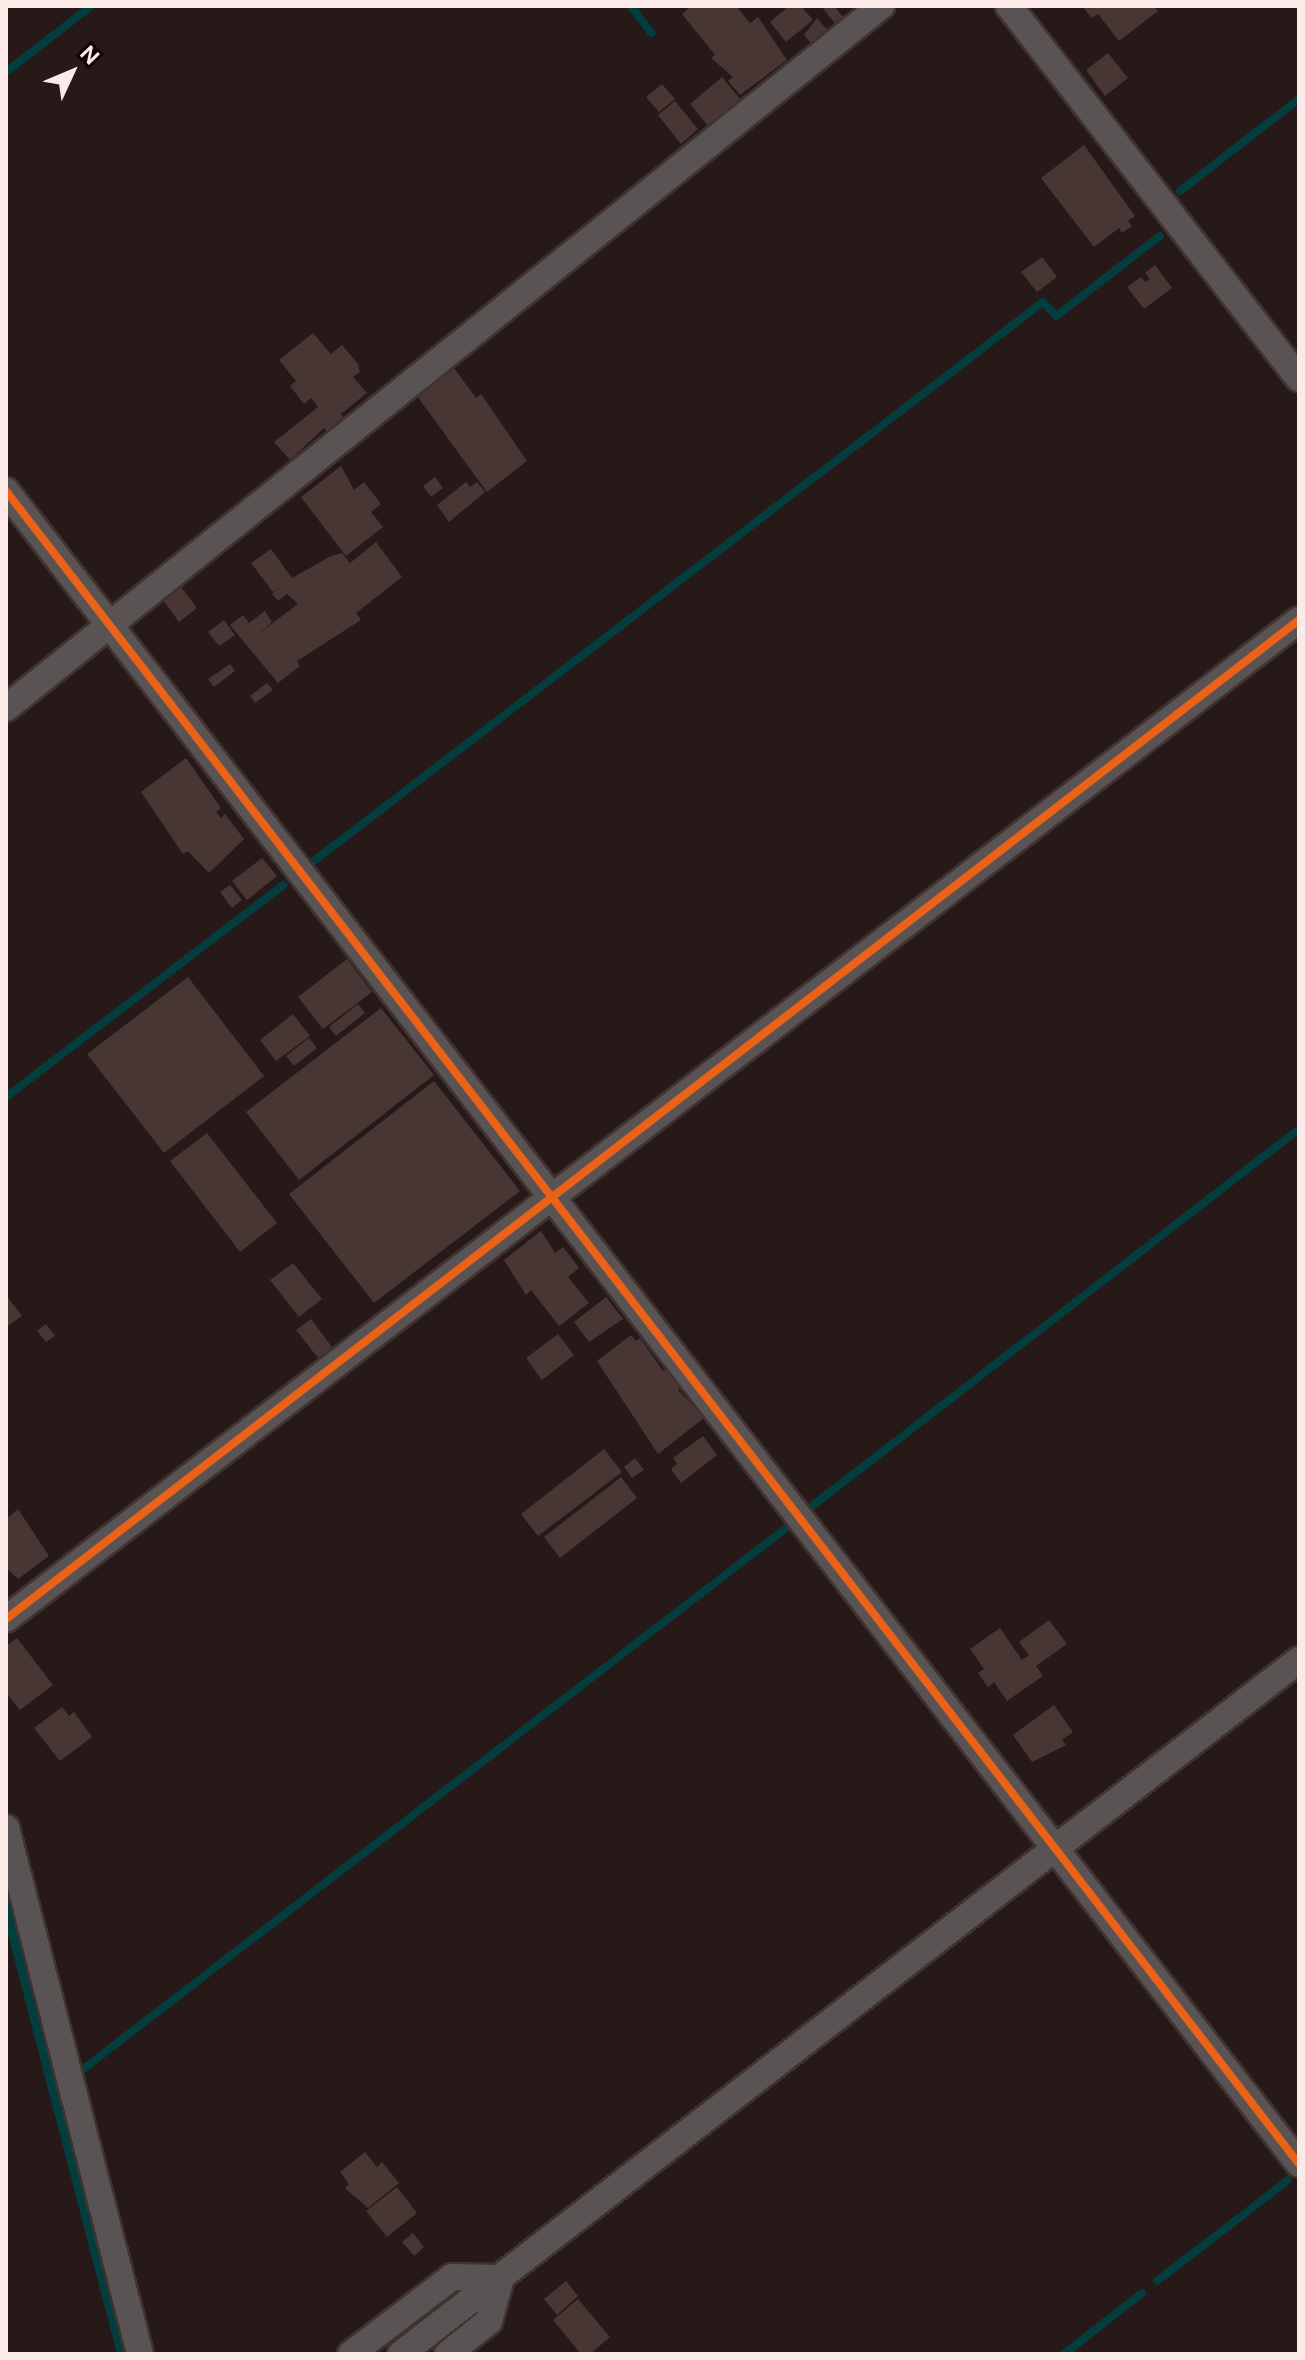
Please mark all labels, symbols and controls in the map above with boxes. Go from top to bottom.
north arrow [32,32,112,112]
text: N [74,39,106,71]

